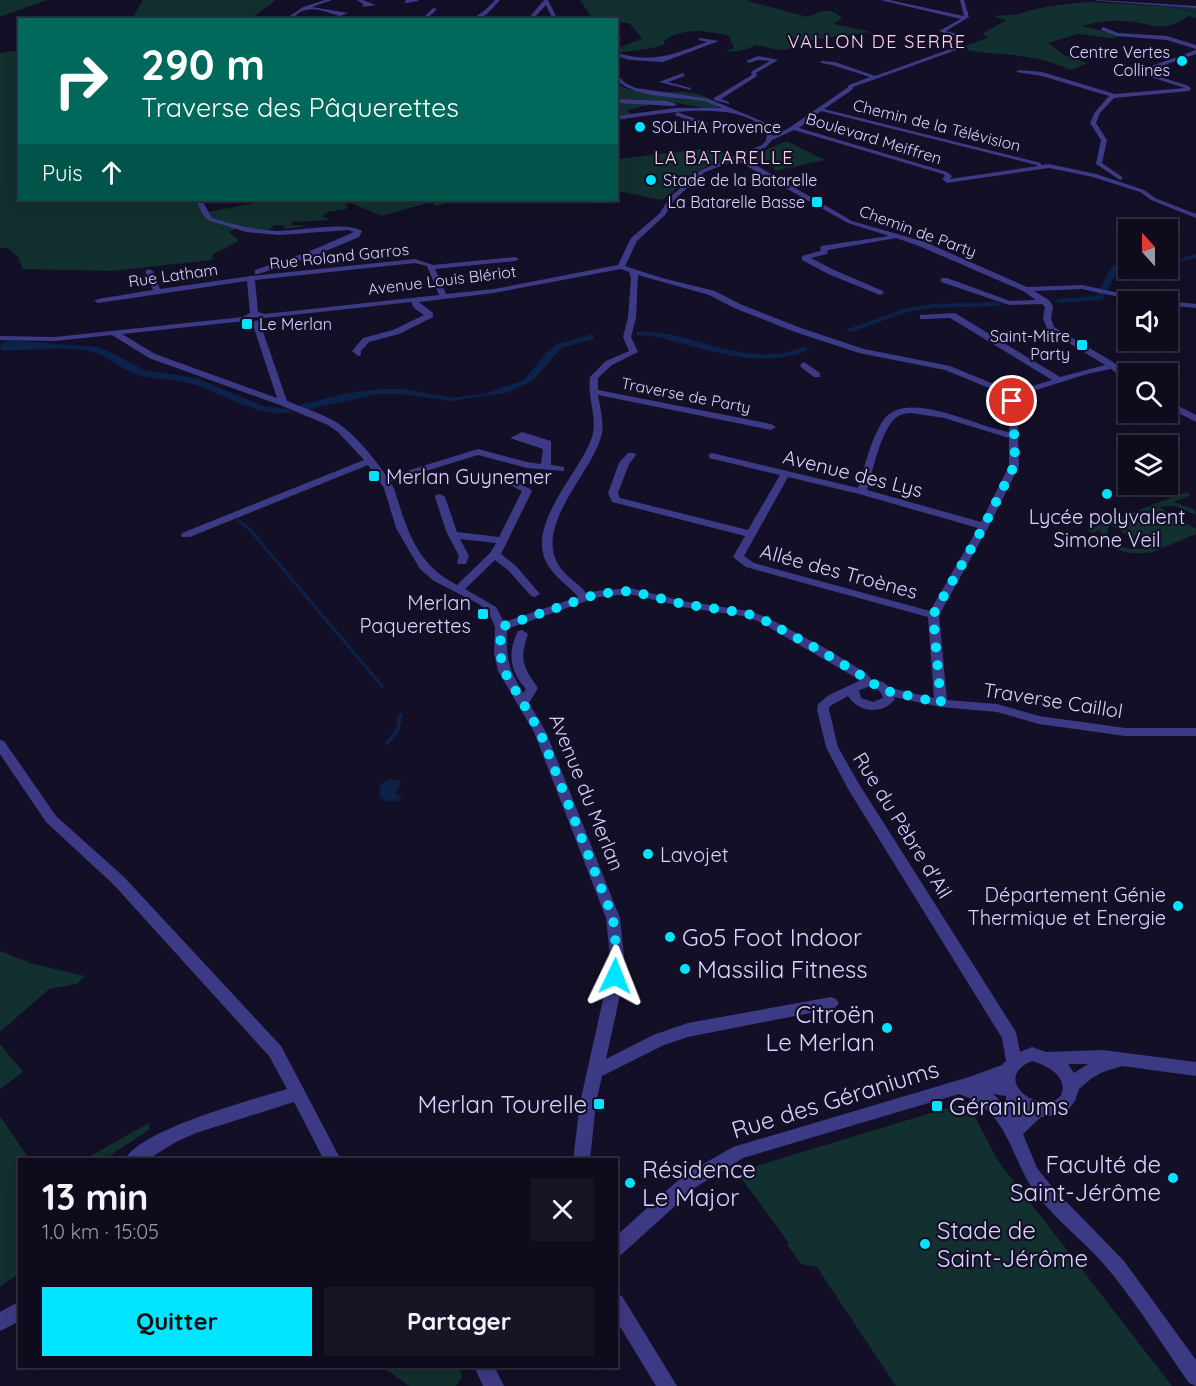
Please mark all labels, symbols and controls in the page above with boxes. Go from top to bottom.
district label: VALLON DE SERRE [787,30,967,53]
text: 290 m [141,38,265,91]
icon: right [42,42,120,120]
place label: Centre Vertes Collines [1069,42,1170,80]
marker: Centre Vertes Collines [1175,54,1189,68]
text: Traverse des Pâquerettes [141,90,459,124]
street label: Chemin de la Télévision [851,94,1023,156]
street label: Boulevard Meiffren [804,108,944,168]
place label: SOLIHA Provence [652,117,781,137]
marker: SOLIHA Provence [633,120,647,134]
district label: LA BATARELLE [654,146,794,169]
icon: ahead [95,156,128,189]
text: Puis [42,159,83,187]
place label: Stade de la Batarelle [663,170,817,190]
marker: Stade de la Batarelle [644,173,658,187]
place label: La Batarelle Basse [668,192,805,212]
marker: La Batarelle Basse [810,195,824,209]
street label: Chemin de Party [857,201,979,261]
north arrow [1118,219,1178,279]
map controls [1118,219,1178,495]
street label: Rue Roland Garros [268,239,410,273]
street label: Rue Latham [127,259,219,291]
street label: Avenue Louis Blériot [367,261,517,299]
button: sound [1118,291,1178,351]
place label: Le Merlan [259,314,332,334]
marker: Le Merlan [240,317,254,331]
place label: Saint-Mitre Party [990,326,1070,364]
marker: Saint-Mitre Party [1075,338,1089,352]
button: search [1118,363,1178,423]
street label: Traverse de Party [619,373,753,417]
pin [986,375,1037,426]
icon: arrive [995,384,1028,417]
button: layers [1118,435,1178,495]
street label: Avenue des Lys [781,444,925,502]
place label: Merlan Guynemer [386,464,552,489]
marker: Merlan Guynemer [367,469,381,483]
marker: Lycée polyvalent Simone Veil [1100,487,1114,501]
place label: Lycée polyvalent Simone Veil [1029,504,1185,552]
street label: Allée des Troènes [758,538,920,604]
place label: Merlan Paquerettes [360,590,471,638]
marker: Merlan Paquerettes [476,607,490,621]
street label: Traverse Caillol [981,677,1125,723]
street label: Avenue du Merlan [544,710,630,874]
street label: Rue du Pèbre d'Ail [848,747,958,903]
place label: Lavojet [660,842,729,867]
marker: Lavojet [641,847,655,861]
place label: Département Génie Thermique et Energie [968,882,1166,930]
marker: Département Génie Thermique et Energie [1171,899,1185,913]
place label: Go5 Foot Indoor [682,922,862,952]
marker: Go5 Foot Indoor [663,930,677,944]
position arrow [583,944,647,1008]
place label: Massilia Fitness [697,954,868,984]
marker: Massilia Fitness [678,962,692,976]
place label: Citroën Le Merlan [766,999,875,1057]
marker: Citroën Le Merlan [880,1021,894,1035]
street label: Rue des Géraniums [728,1053,942,1145]
place label: Merlan Tourelle [417,1089,587,1119]
place label: Géraniums [949,1091,1069,1121]
marker: Merlan Tourelle [592,1097,606,1111]
marker: Géraniums [930,1099,944,1113]
place label: Faculté de Saint-Jérôme [1010,1149,1161,1207]
place label: Résidence Le Major [642,1154,756,1212]
marker: Faculté de Saint-Jérôme [1166,1171,1180,1185]
text: 13 min [42,1174,149,1219]
marker: Résidence Le Major [623,1176,637,1190]
button: close [531,1178,594,1241]
place label: Stade de Saint-Jérôme [937,1215,1088,1273]
text: 1.0 km · 15:05 [42,1219,159,1244]
marker: Stade de Saint-Jérôme [918,1237,932,1251]
button: Quitter [42,1287,312,1356]
button: Partager [324,1287,594,1356]

